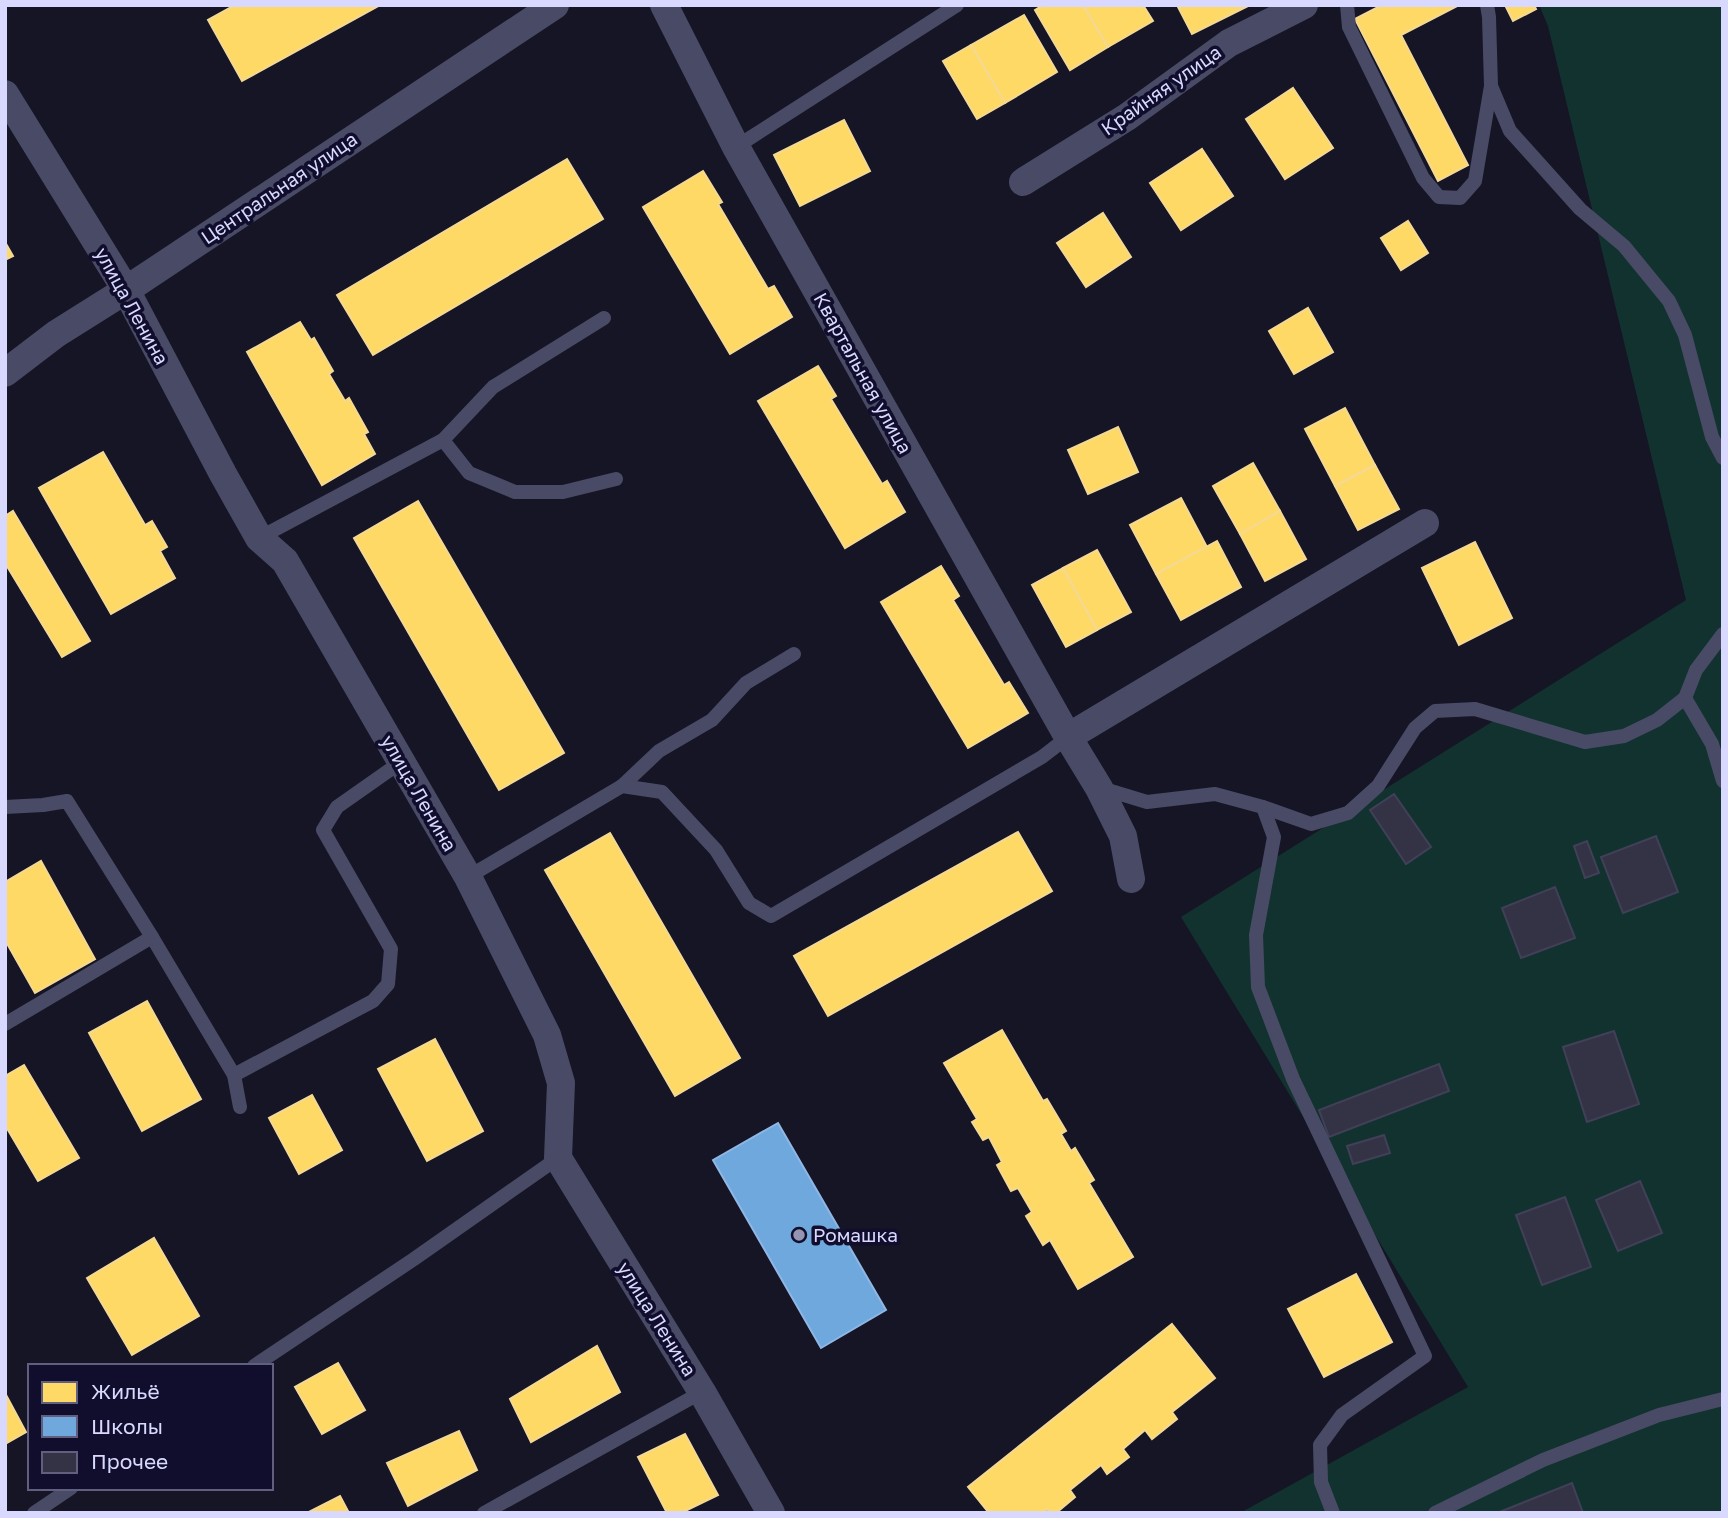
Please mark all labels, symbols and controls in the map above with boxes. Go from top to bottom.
street label: Крайняя улица [1096,40,1225,139]
street label: Центральная улица [196,127,361,248]
street label: улица Ленина [91,243,174,368]
street label: Квартальная улица [810,288,917,457]
street label: улица Ленина [377,730,462,855]
place label: Ромашка [813,1223,898,1246]
marker: Ромашка [791,1227,807,1243]
street label: улица Ленина [613,1257,702,1380]
legend [28,1364,273,1490]
text: Жильё [91,1378,160,1404]
text: Школы [91,1413,163,1439]
text: Прочее [91,1448,168,1474]

